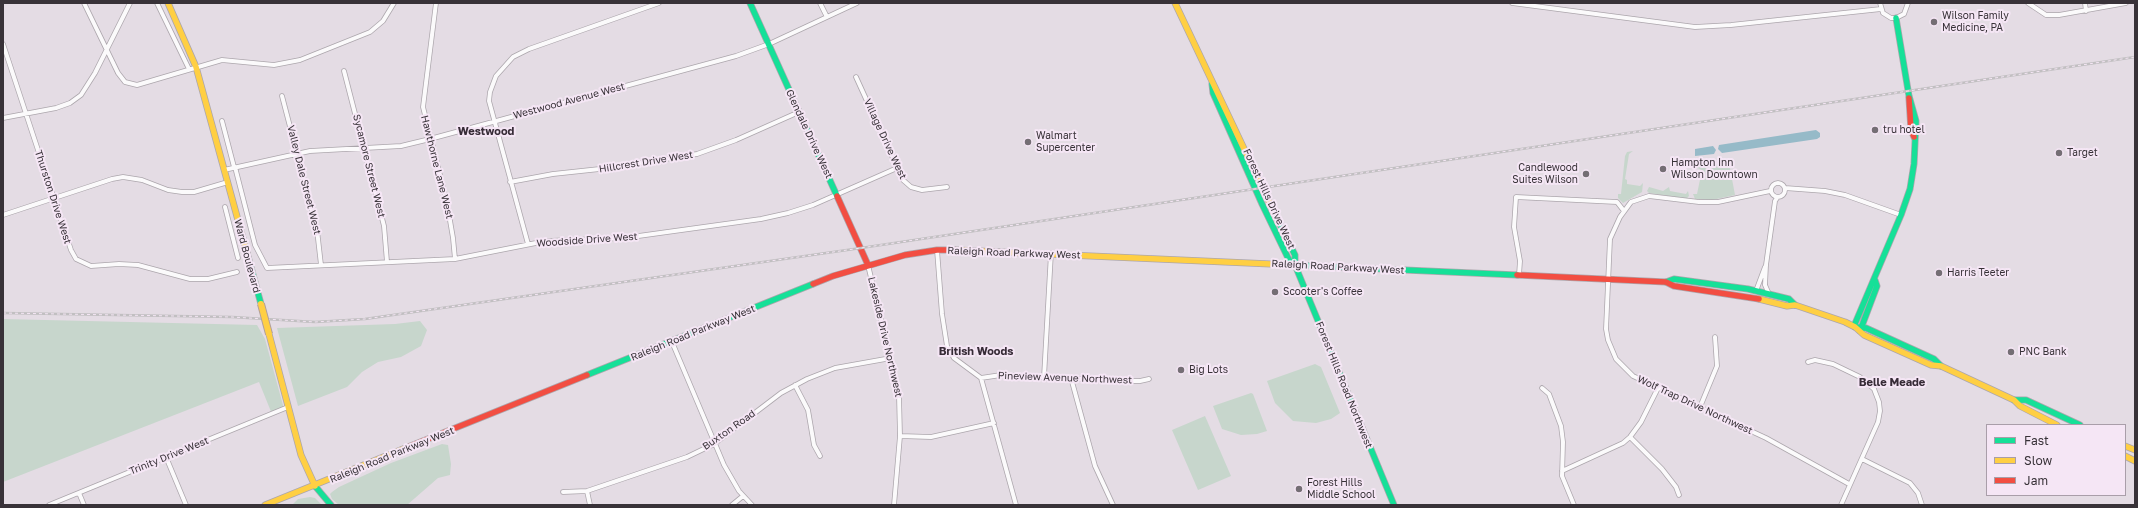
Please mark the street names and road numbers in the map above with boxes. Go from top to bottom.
street label: Westwood Avenue West [512,80,626,122]
street label: Glendale Drive West [783,88,835,180]
street label: Village Drive West [861,97,909,181]
street label: Sycamore Street West [350,113,388,219]
street label: Hawthorne Lane West [418,114,456,220]
street label: Valley Dale Street West [285,124,323,236]
street label: Forest Hills Drive West [1240,147,1298,251]
street label: Thurston Drive West [32,149,74,245]
street label: Hillcrest Drive West [598,149,694,175]
street label: Ward Boulevard [231,218,263,294]
street label: Woodside Drive West [536,230,638,250]
street label: Raleigh Road Parkway West [947,245,1081,261]
street label: Raleigh Road Parkway West [1271,258,1405,276]
street label: Lakeside Drive Northwest [865,276,905,398]
street label: Raleigh Road Parkway West [629,302,757,364]
street label: Forest Hills Road Northwest [1313,320,1375,450]
street label: Pineview Avenue Northwest [998,370,1132,386]
street label: Wolf Trap Drive Northwest [1635,373,1755,437]
street label: Buxton Road [700,407,758,453]
street label: Raleigh Road Parkway West [328,424,456,486]
street label: Trinity Drive West [128,435,210,477]

